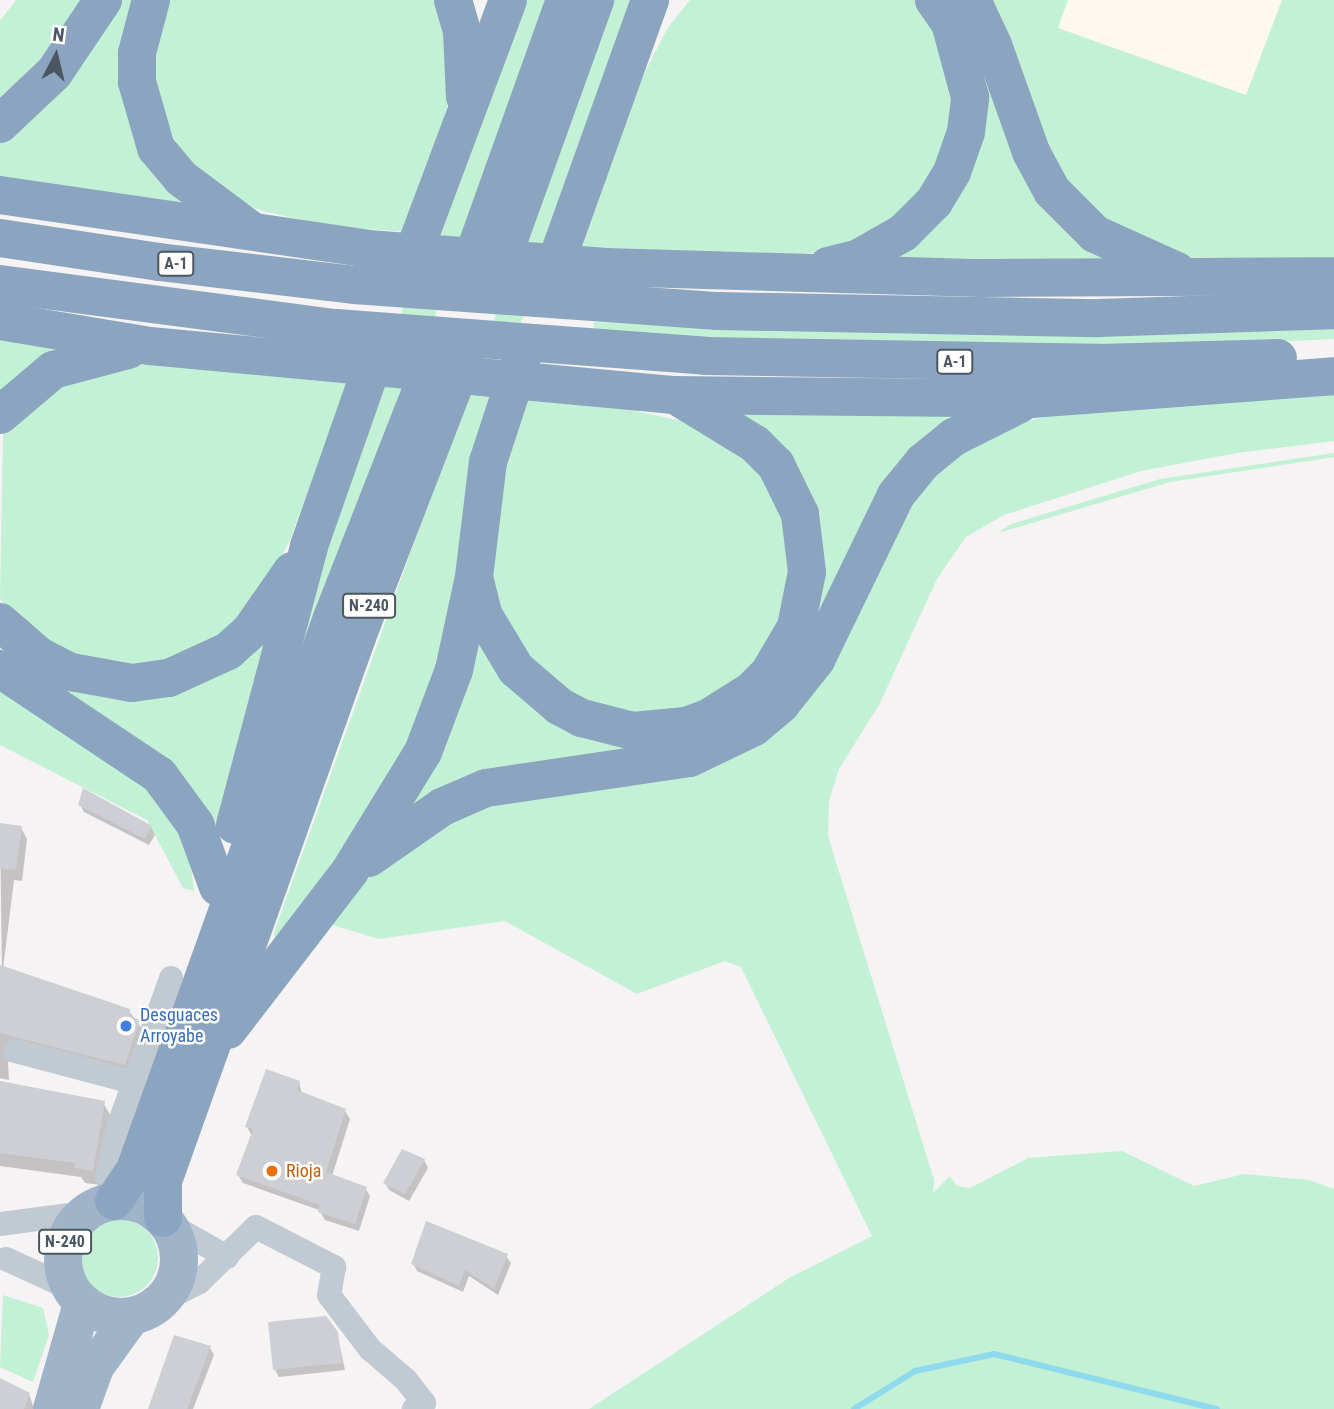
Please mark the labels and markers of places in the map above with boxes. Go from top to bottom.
place label: Desguaces Arroyabe [140,1005,218,1048]
marker: Desguaces Arroyabe [118,1018,134,1034]
place label: Rioja [286,1160,321,1182]
marker: Rioja [264,1163,280,1179]

